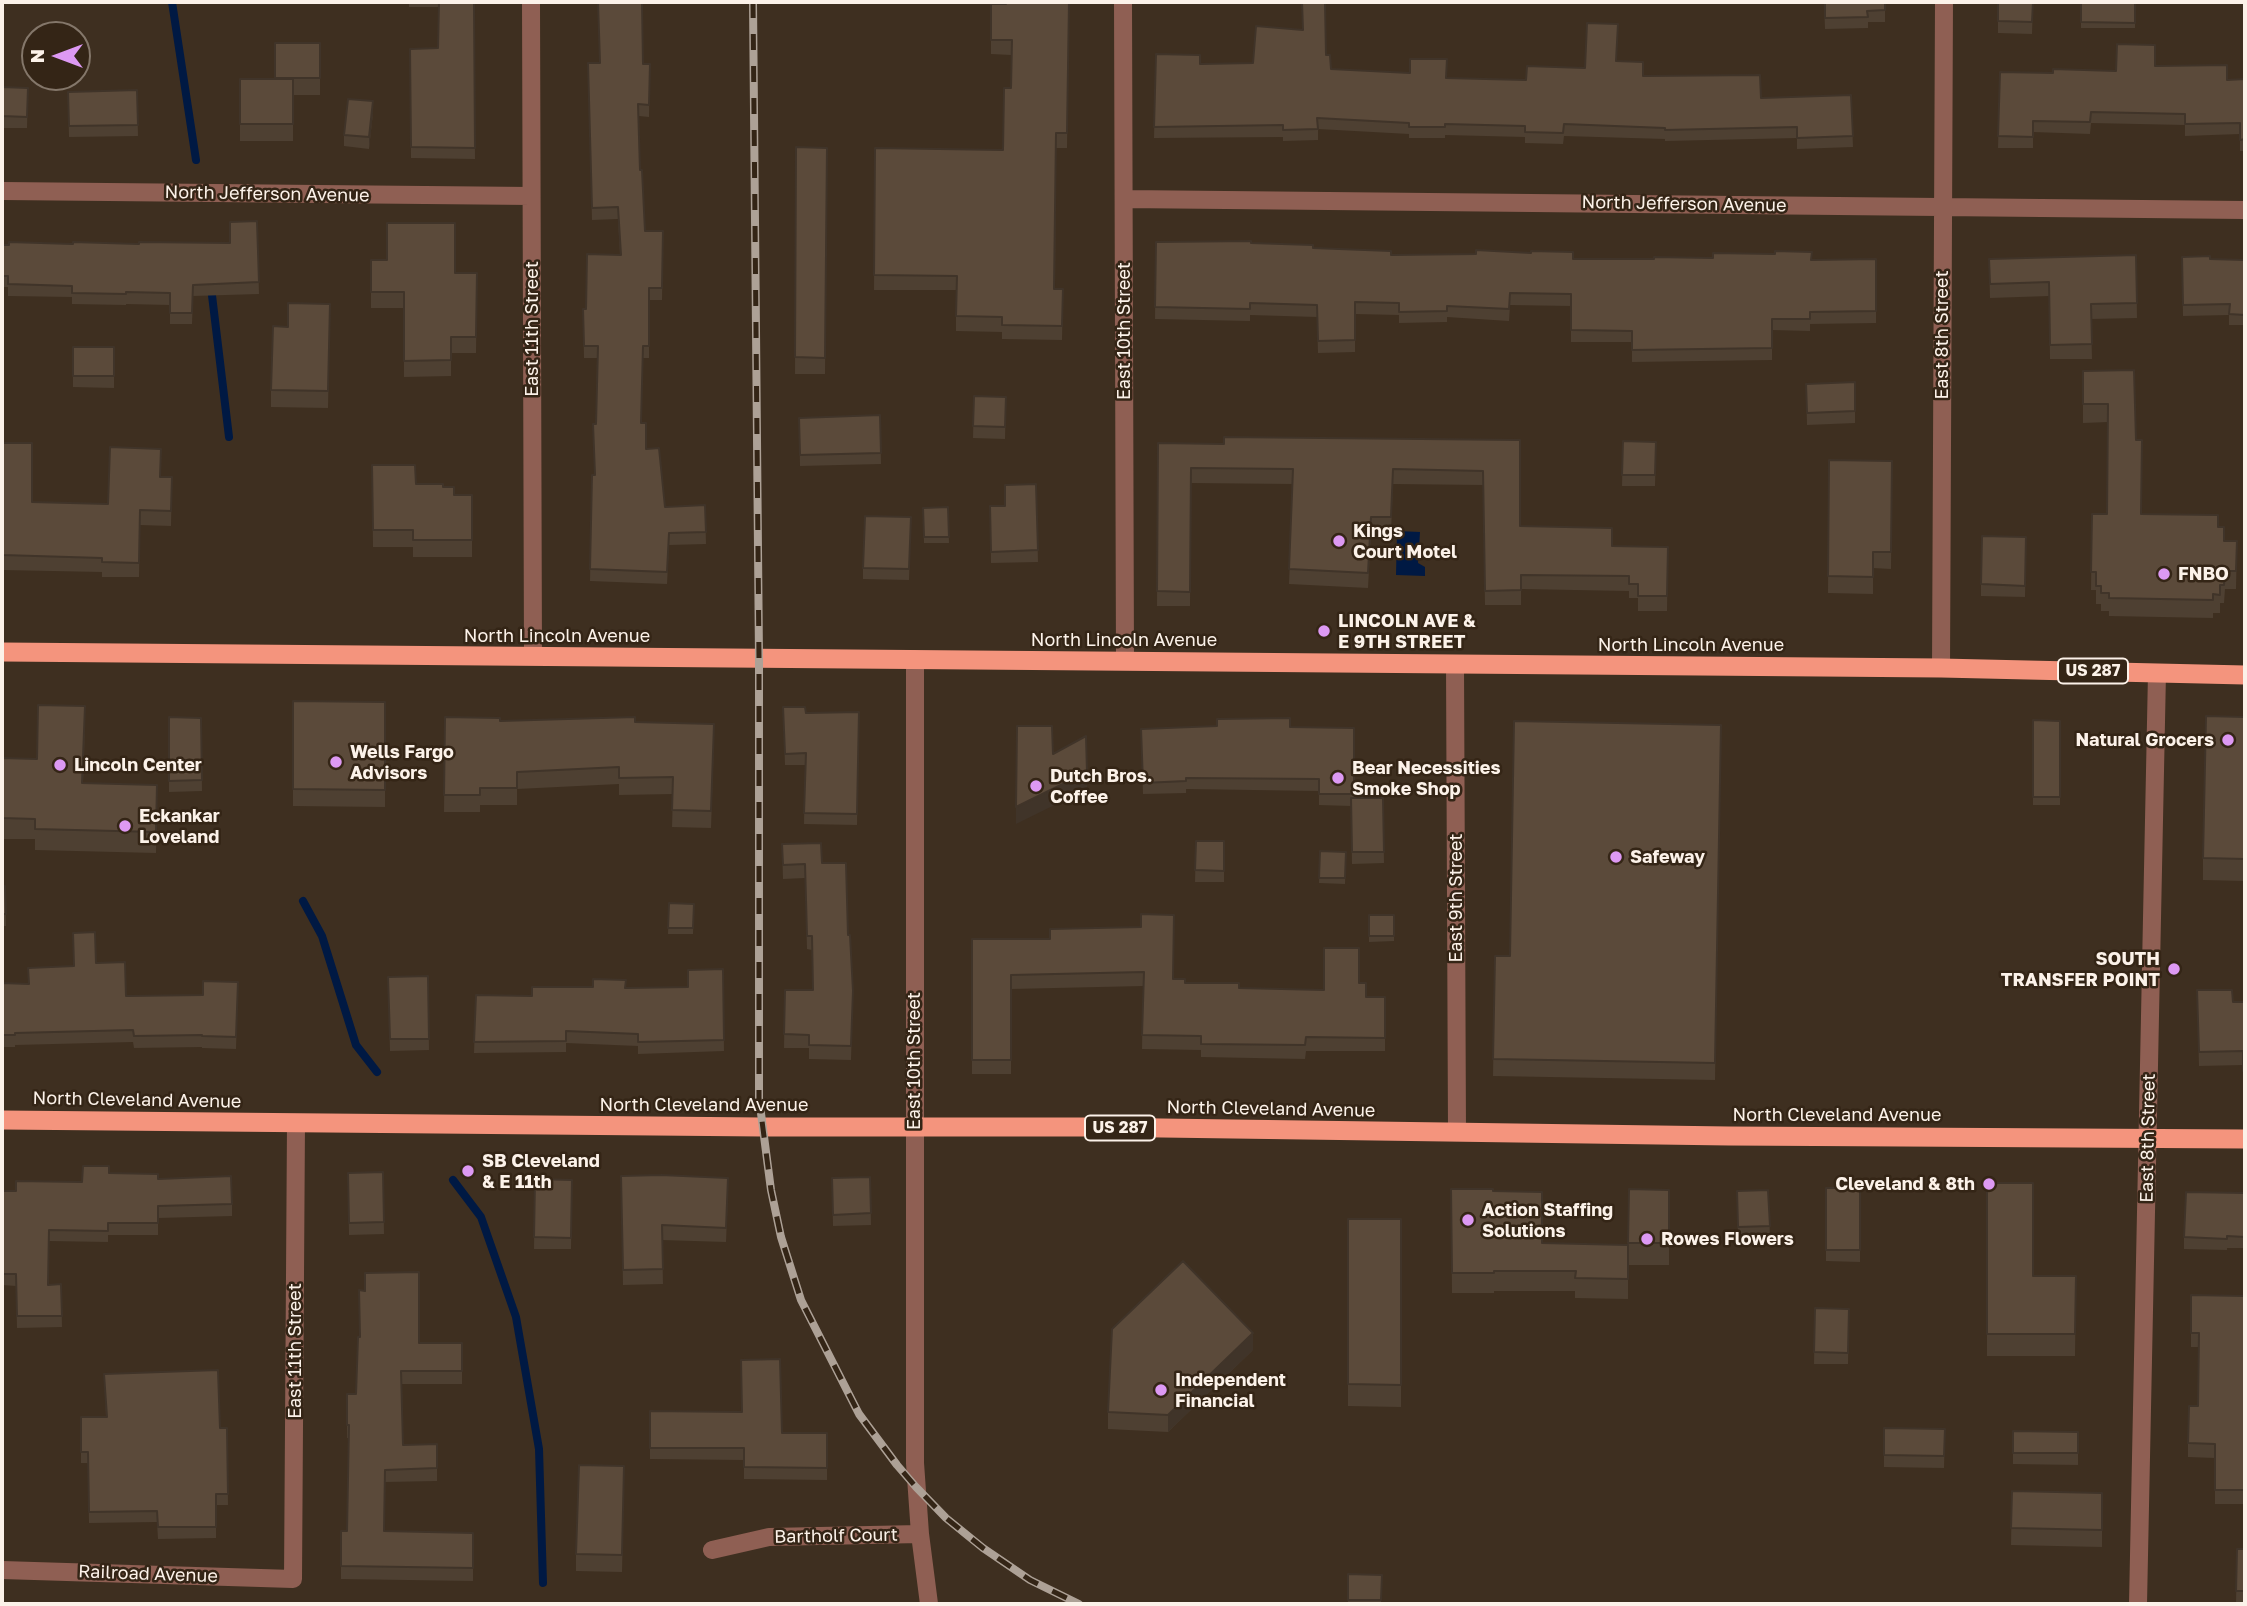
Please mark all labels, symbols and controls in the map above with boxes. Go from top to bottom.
north arrow [21,21,91,91]
text: N [25,49,48,63]
street label: North Jefferson Avenue [164,181,370,207]
street label: North Jefferson Avenue [1581,191,1787,217]
street label: East 11th Street [521,261,543,397]
street label: East 10th Street [1113,262,1135,400]
street label: East 8th Street [1931,270,1953,400]
place label: Kings Court Motel [1353,520,1457,562]
marker: Kings Court Motel [1331,533,1347,549]
place label: FNBO [2178,563,2229,585]
marker: FNBO [2156,566,2172,582]
place label: LINCOLN AVE & E 9TH STREET [1338,610,1476,652]
marker: LINCOLN AVE & E 9TH STREET [1316,623,1332,639]
street label: North Lincoln Avenue [464,625,650,647]
street label: North Lincoln Avenue [1031,629,1217,651]
street label: North Lincoln Avenue [1598,634,1784,656]
road number: US 287 [2058,658,2128,684]
place label: Natural Grocers [2075,729,2214,751]
marker: Natural Grocers [2220,732,2236,748]
place label: Wells Fargo Advisors [350,741,454,784]
place label: Lincoln Center [74,754,202,776]
marker: Wells Fargo Advisors [328,754,344,770]
marker: Lincoln Center [52,757,68,773]
place label: Bear Necessities Smoke Shop [1352,757,1500,800]
place label: Dutch Bros. Coffee [1050,765,1153,808]
marker: Bear Necessities Smoke Shop [1330,770,1346,786]
marker: Dutch Bros. Coffee [1028,778,1044,794]
place label: Eckankar Loveland [139,805,220,848]
marker: Eckankar Loveland [117,818,133,834]
street label: East 9th Street [1445,833,1467,963]
place label: Safeway [1630,846,1705,868]
marker: Safeway [1608,849,1624,865]
place label: SOUTH TRANSFER POINT [2001,948,2160,990]
marker: SOUTH TRANSFER POINT [2166,961,2182,977]
street label: East 10th Street [903,992,925,1130]
street label: East 8th Street [2136,1073,2160,1203]
street label: North Cleveland Avenue [32,1087,242,1113]
street label: North Cleveland Avenue [600,1094,808,1116]
street label: North Cleveland Avenue [1166,1096,1376,1122]
street label: North Cleveland Avenue [1733,1104,1941,1126]
road number: US 287 [1085,1116,1155,1140]
place label: SB Cleveland & E 11th [482,1150,600,1192]
marker: SB Cleveland & E 11th [460,1163,476,1179]
place label: Cleveland & 8th [1835,1173,1975,1195]
marker: Cleveland & 8th [1981,1176,1997,1192]
place label: Action Staffing Solutions [1482,1199,1613,1242]
marker: Action Staffing Solutions [1460,1212,1476,1228]
place label: Rowes Flowers [1661,1228,1794,1250]
marker: Rowes Flowers [1639,1231,1655,1247]
street label: East 11th Street [284,1283,306,1419]
place label: Independent Financial [1175,1369,1286,1412]
marker: Independent Financial [1153,1382,1169,1398]
street label: Bartholf Court [774,1524,898,1548]
street label: Railroad Avenue [78,1561,218,1587]

